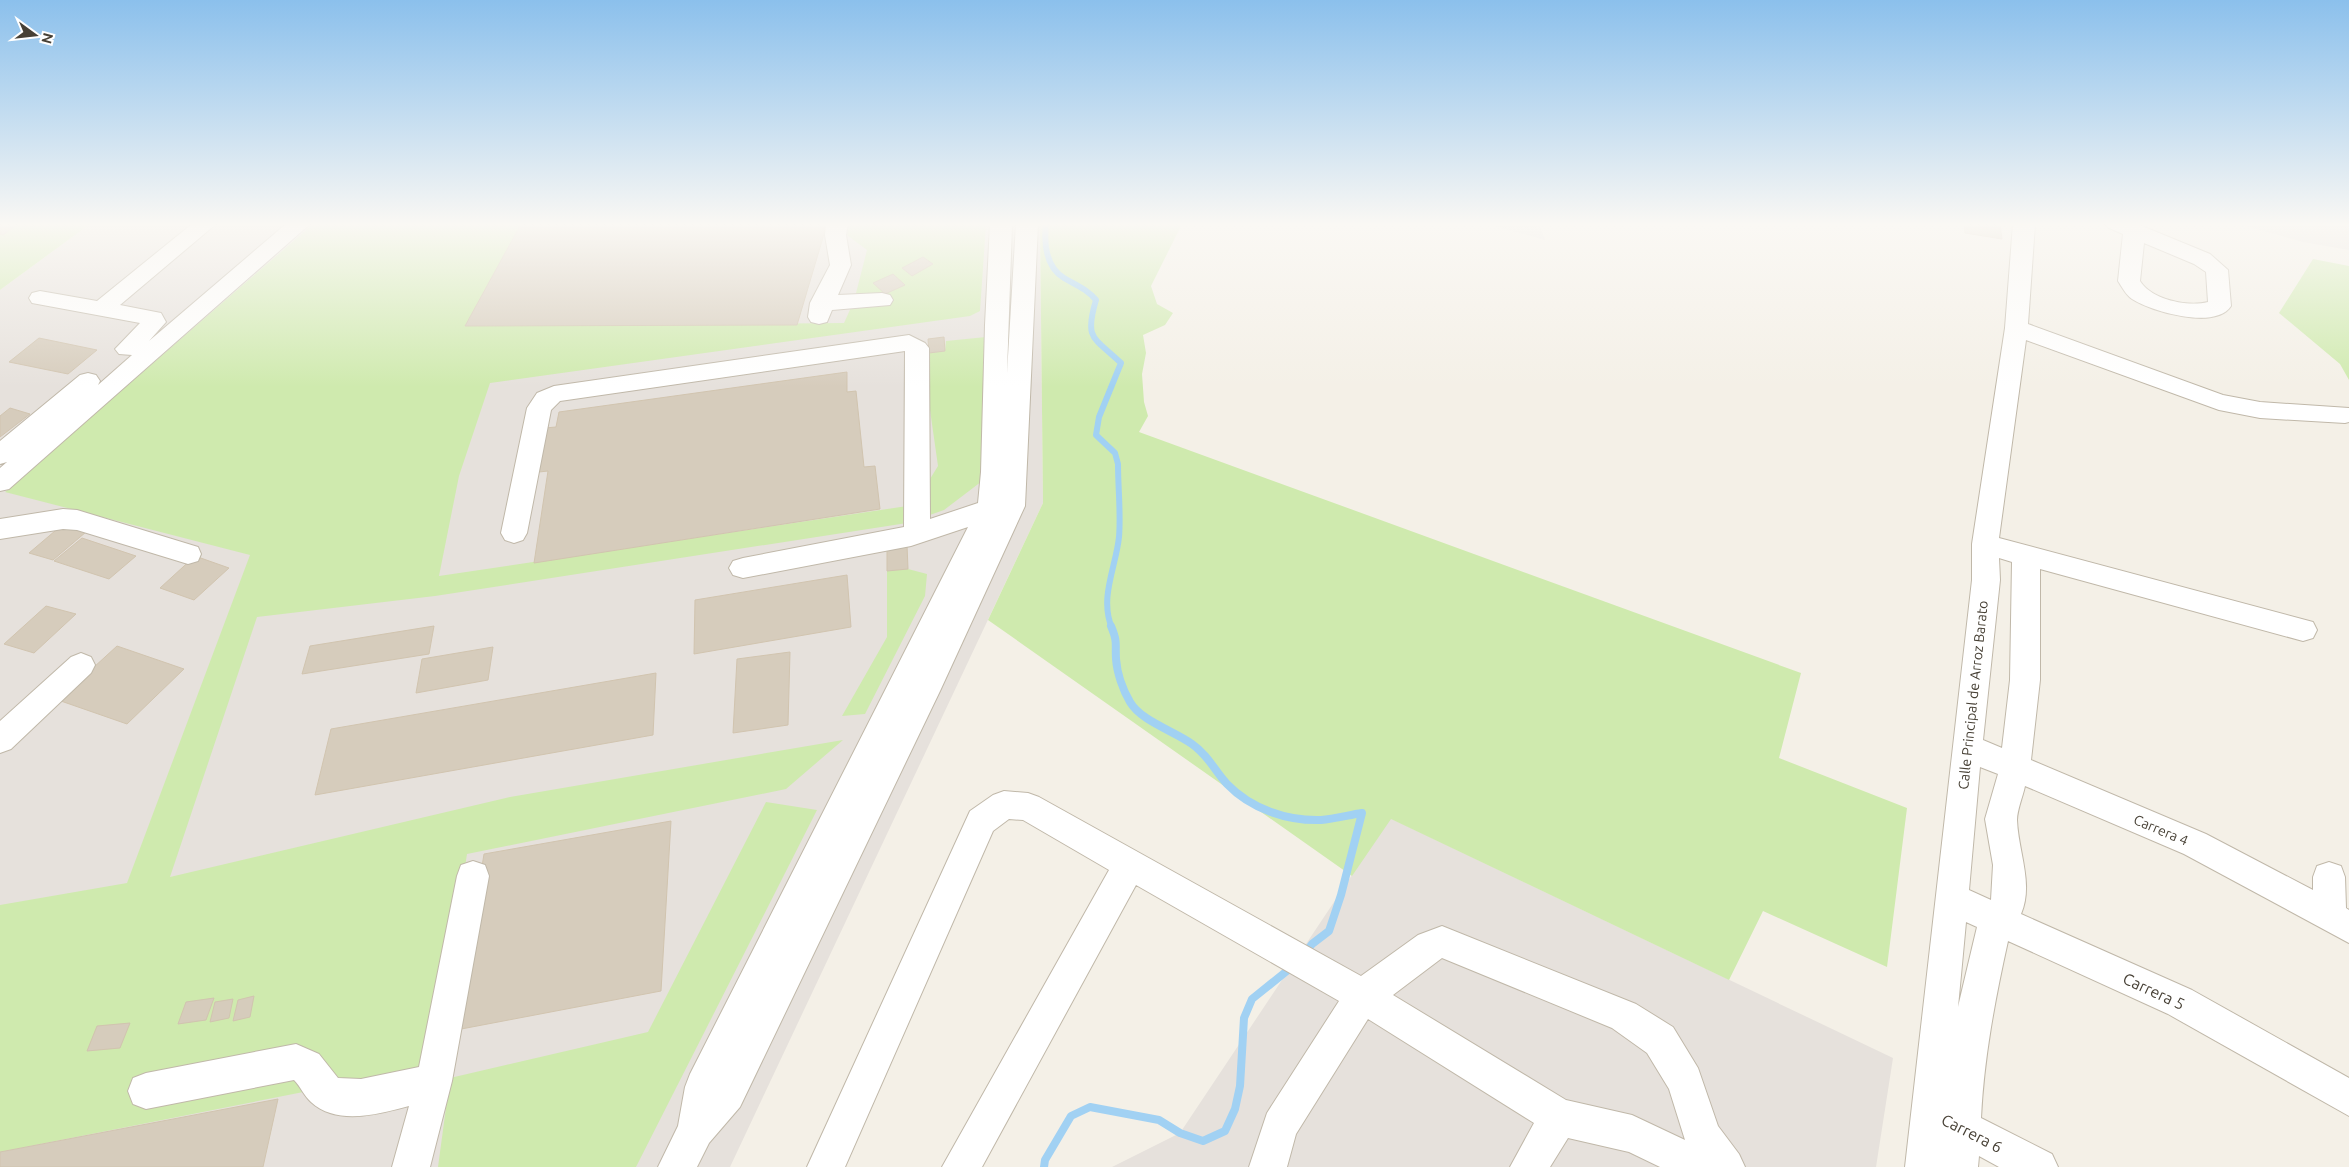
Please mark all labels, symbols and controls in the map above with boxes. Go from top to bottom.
north arrow [10,10,60,60]
text: N [38,31,57,45]
street label: Calle Principal de Arroz Barato [1955,600,1991,790]
street label: Carrera 4 [2131,811,2191,849]
street label: Carrera 5 [2120,969,2188,1013]
street label: Carrera 6 [1939,1110,2005,1156]

